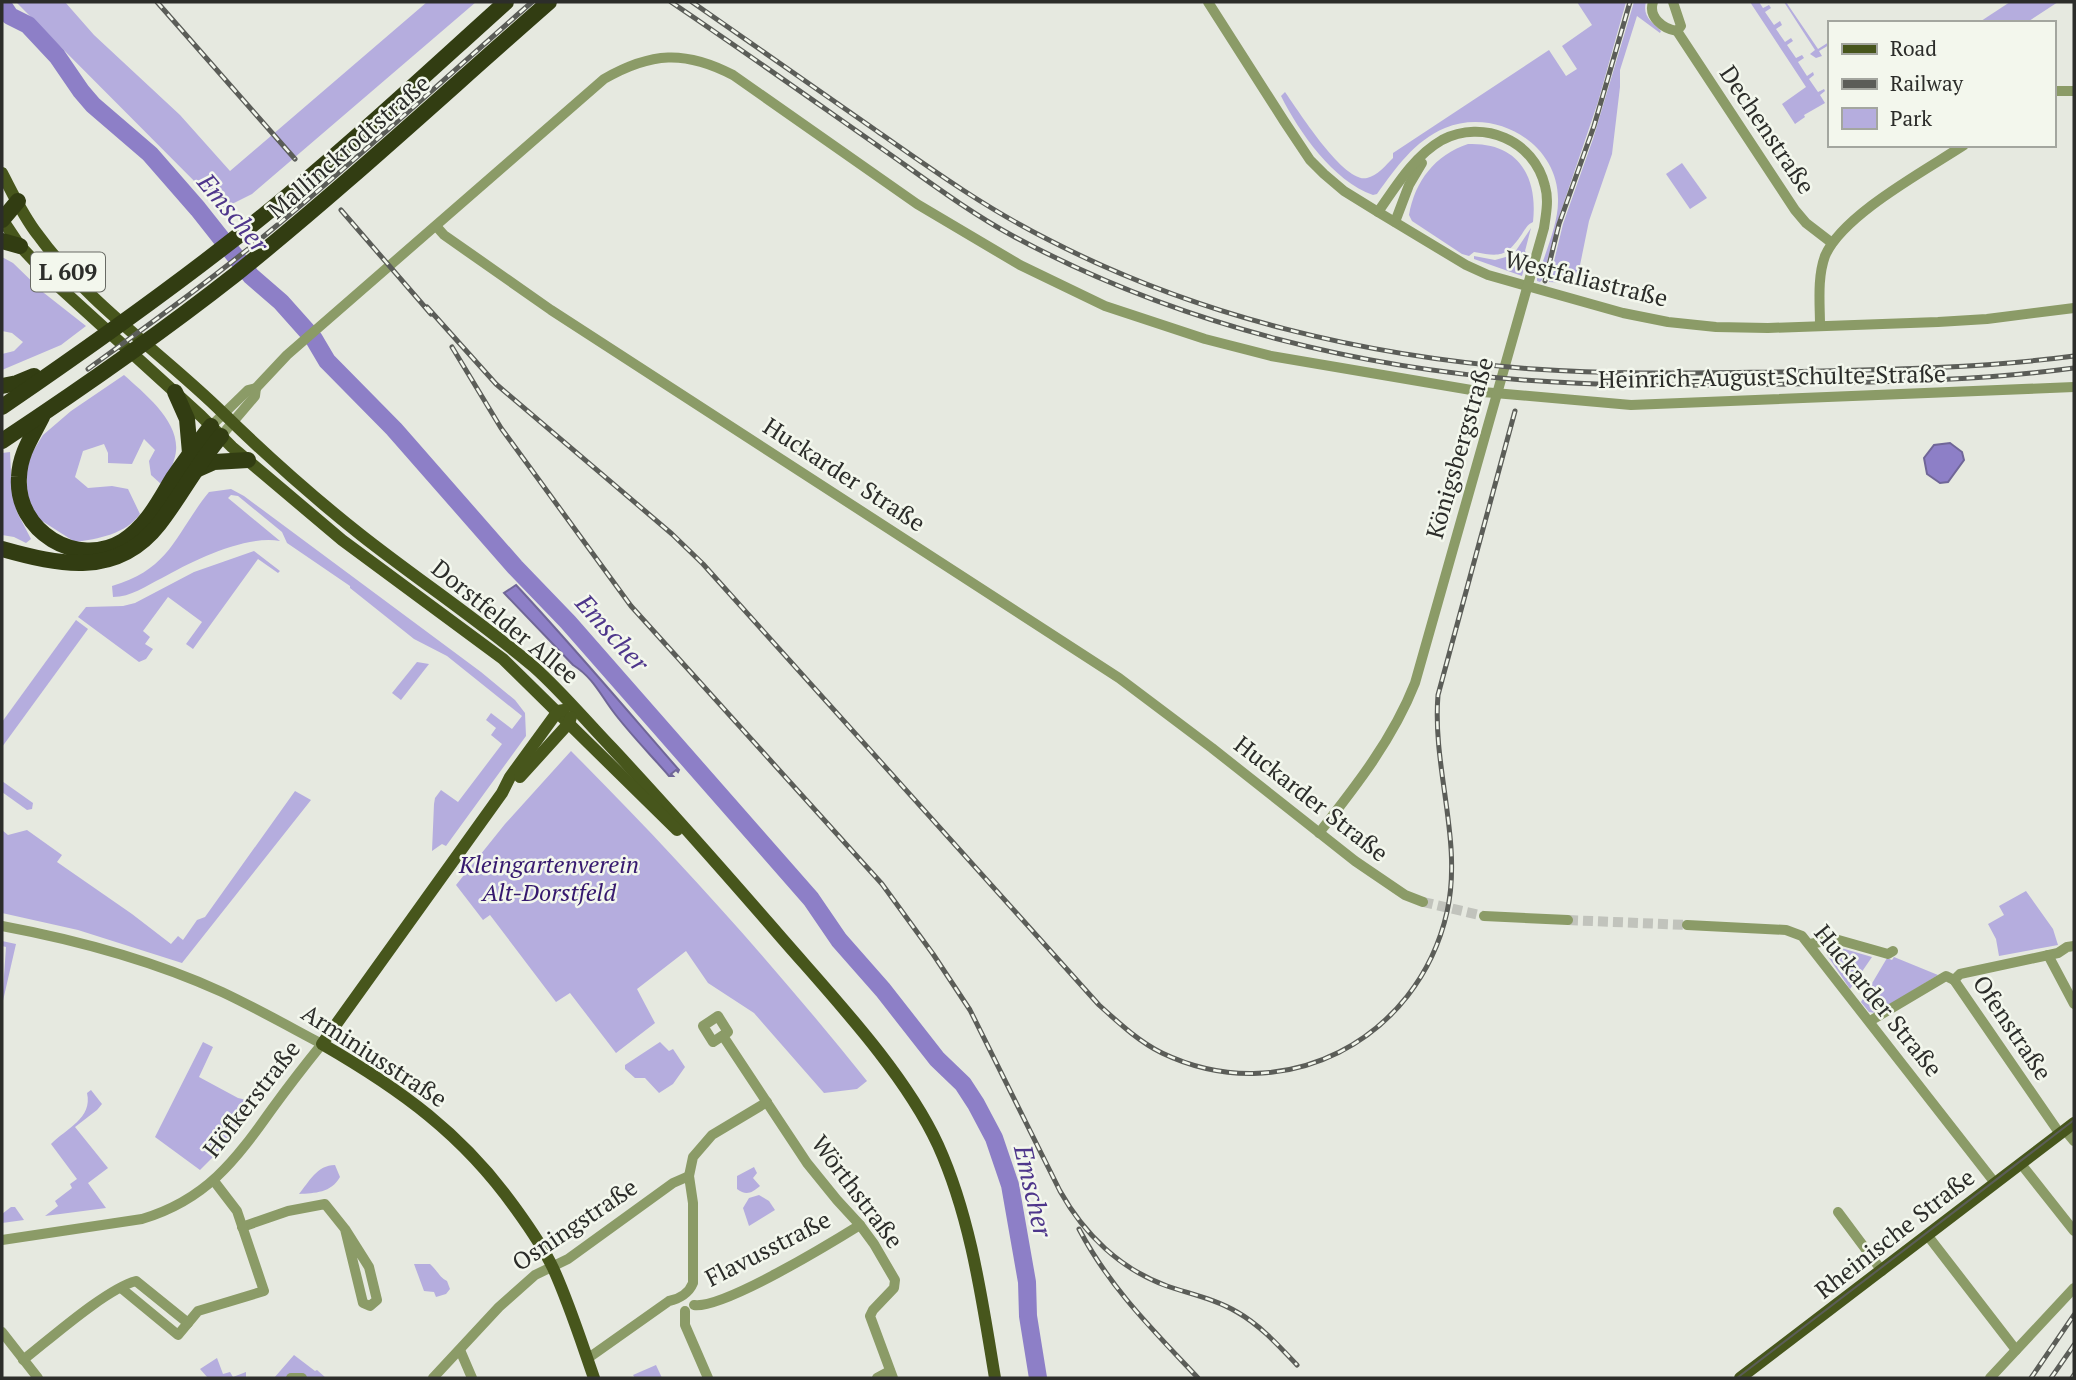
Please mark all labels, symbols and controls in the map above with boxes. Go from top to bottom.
legend [1828,21,2055,147]
text: Road [1890,34,1937,62]
street label: Dechenstraße [1713,59,1823,200]
street label: Mallinckrodtstraße [260,67,436,226]
text: Railway [1890,69,1964,97]
text: Park [1890,104,1932,132]
water label: Emscher [190,165,278,260]
street label: Westfaliastraße [1501,242,1671,314]
road number: L 609 [31,252,105,292]
street label: Königsbergstraße [1418,353,1500,542]
street label: Heinrich-August-Schulte-Straße [1598,357,1946,395]
street label: Huckarder Straße [757,410,932,539]
street label: Dorstfelder Allee [425,552,586,691]
water label: Emscher [568,585,657,679]
street label: Huckarder Straße [1228,728,1395,868]
park label: Kleingartenverein Alt-Dorstfeld [458,848,639,908]
street label: Huckarder Straße [1807,918,1950,1083]
street label: Ofenstraße [1966,969,2060,1086]
street label: Arminiusstraße [296,996,453,1114]
street label: Höfkerstraße [195,1033,307,1164]
street label: Wörthstraße [805,1128,911,1255]
water label: Emscher [1007,1140,1061,1241]
street label: Rheinische Straße [1808,1161,1981,1306]
street label: Osningstraße [506,1170,643,1278]
street label: Flavusstraße [699,1203,836,1293]

